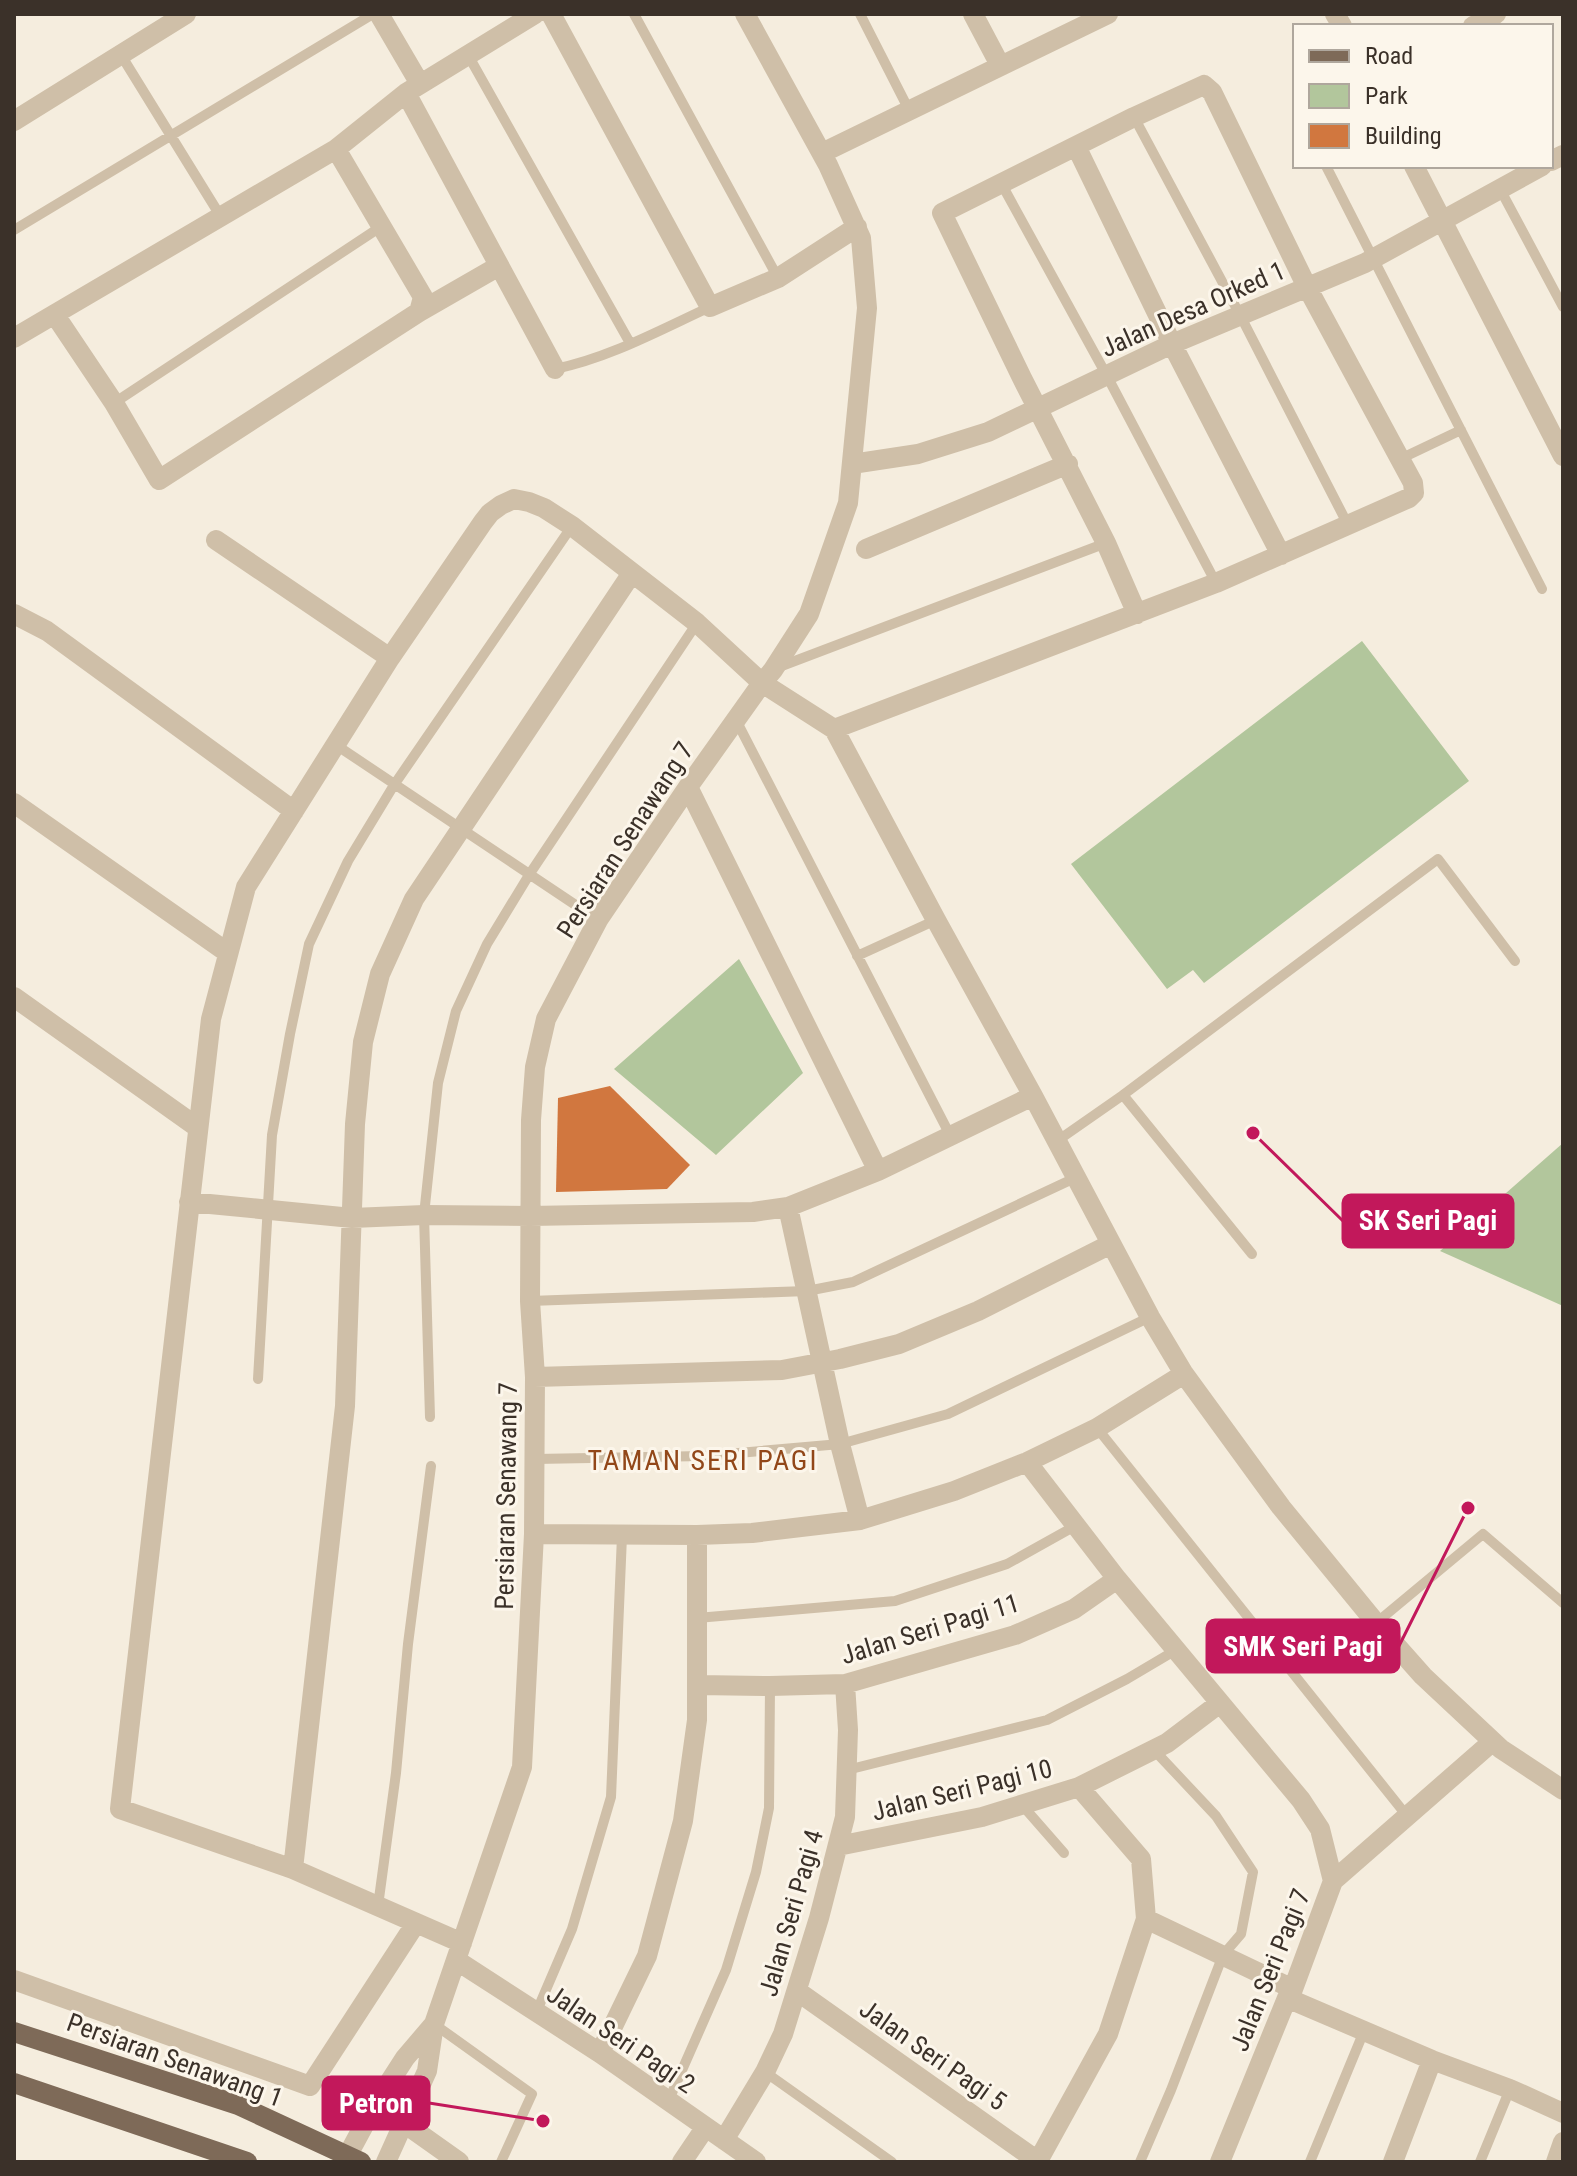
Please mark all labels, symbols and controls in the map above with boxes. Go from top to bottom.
legend [1293,24,1553,168]
text: Road [1365,42,1413,70]
text: Park [1365,82,1408,110]
text: Building [1365,122,1442,150]
street label: Jalan Desa Orked 1 [1096,255,1290,363]
street label: Persiaran Senawang 7 [551,736,699,944]
callout: SK Seri Pagi [1343,1195,1513,1247]
text: SK Seri Pagi [1359,1204,1497,1237]
street label: Persiaran Senawang 7 [489,1382,523,1610]
district label: TAMAN SERI PAGI [588,1444,818,1477]
street label: Jalan Seri Pagi 11 [837,1588,1023,1670]
callout: SMK Seri Pagi [1207,1620,1399,1672]
text: SMK Seri Pagi [1223,1630,1383,1663]
street label: Jalan Seri Pagi 10 [869,1753,1055,1827]
street label: Jalan Seri Pagi 4 [753,1826,829,2000]
street label: Jalan Seri Pagi 7 [1224,1885,1316,2055]
street label: Jalan Seri Pagi 2 [541,1979,701,2099]
street label: Jalan Seri Pagi 5 [854,1993,1012,2117]
street label: Persiaran Senawang 1 [63,2007,287,2113]
callout: Petron [323,2077,429,2129]
text: Petron [339,2087,413,2120]

